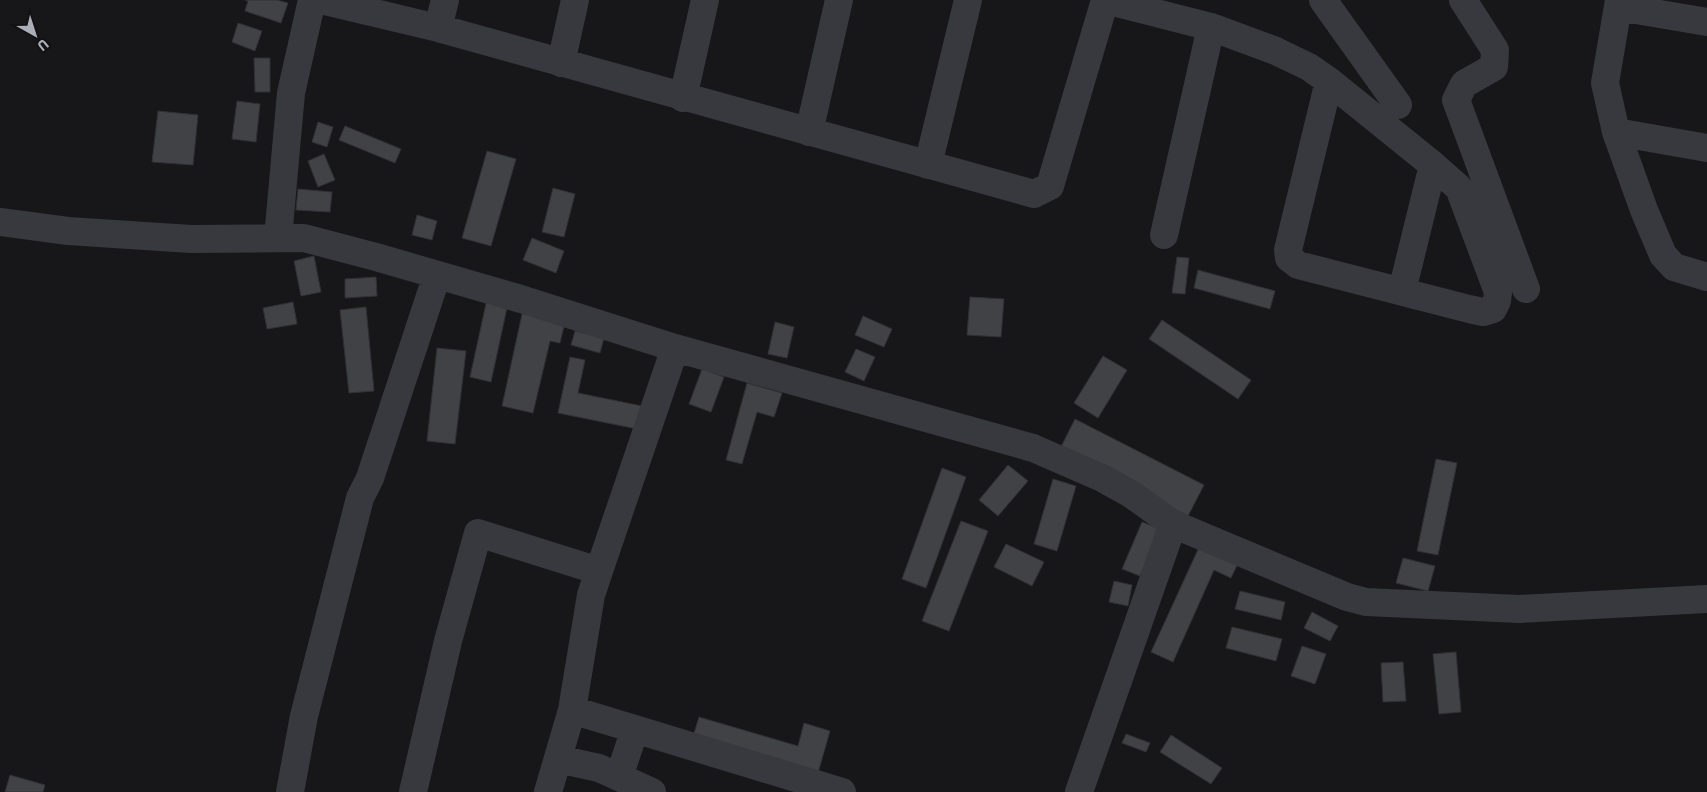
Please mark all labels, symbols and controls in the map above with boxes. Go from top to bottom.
north arrow [10,10,60,60]
text: U [34,35,53,55]

